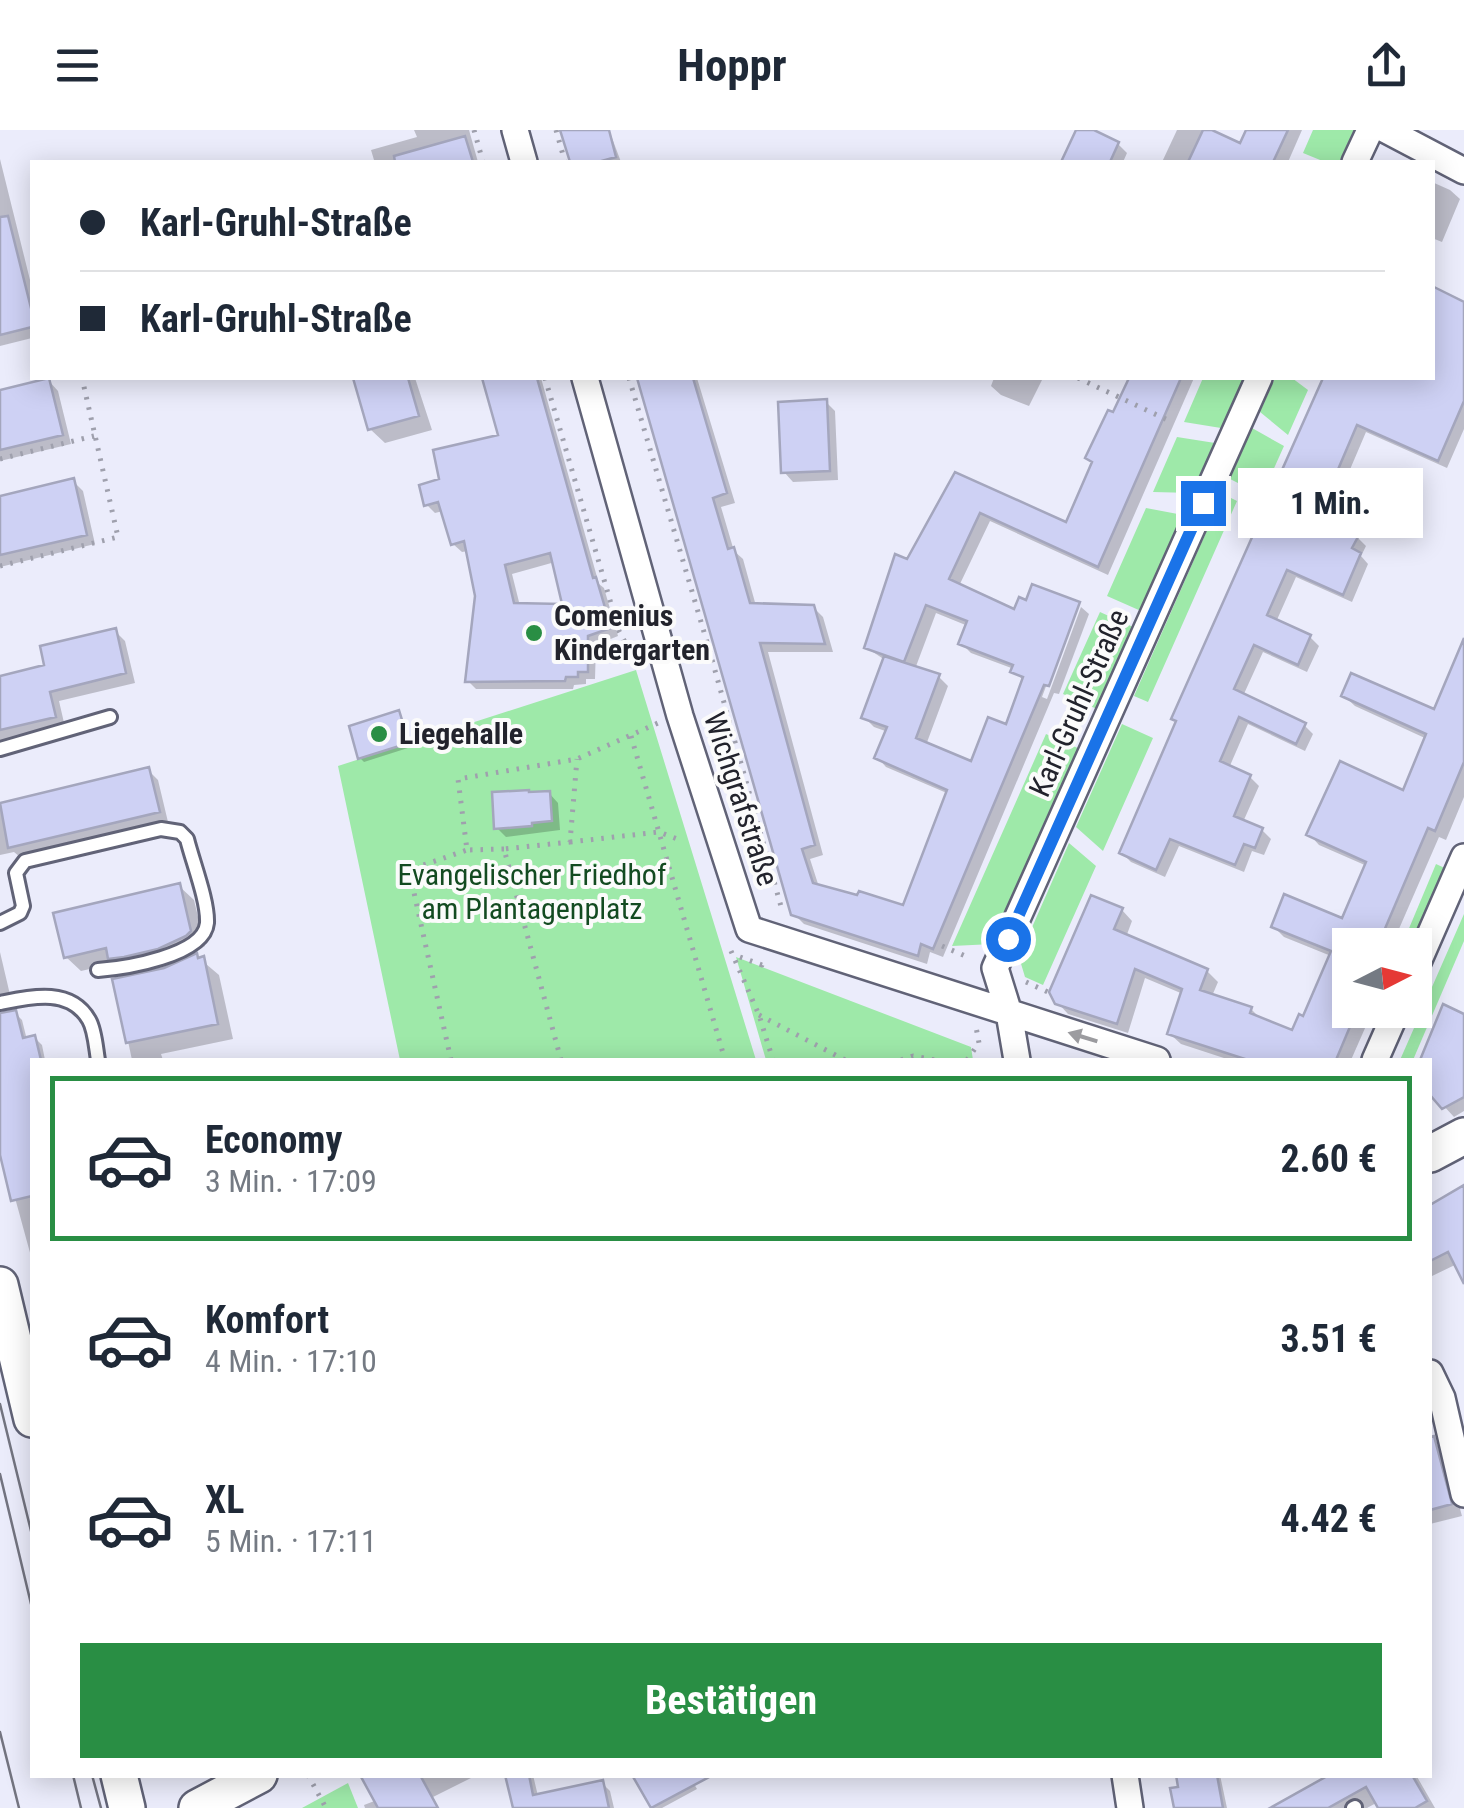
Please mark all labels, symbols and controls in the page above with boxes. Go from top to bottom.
icon: menu [50,38,105,93]
icon: share [1359,38,1414,93]
text: Hoppr [677,39,787,92]
text: Karl-Gruhl-Straße [140,201,412,245]
text: Karl-Gruhl-Straße [140,297,412,341]
callout: 1 Min. [1238,468,1423,538]
route end [1181,481,1226,526]
text: 1 Min. [1290,484,1371,522]
place label: Comenius Kindergarten [554,598,710,667]
street label: Karl-Gruhl-Straße [1022,604,1136,802]
marker: Comenius Kindergarten [523,622,545,644]
street label: Wichgrafstraße [697,708,786,890]
place label: Liegehalle [399,716,523,751]
marker: Liegehalle [368,723,390,745]
park label: Evangelischer Friedhof am Plantagenplatz [398,857,667,926]
route start [986,917,1031,962]
north arrow [1332,928,1432,1028]
map controls [1332,928,1432,1028]
one-way arrow [1067,1029,1098,1044]
icon: car [85,1114,175,1204]
text: Economy [205,1118,342,1162]
text: 2.60 € [1280,1137,1377,1181]
text: 3 Min. · 17:09 [205,1162,377,1200]
icon: car [85,1294,175,1384]
text: Komfort [205,1298,329,1342]
text: 3.51 € [1280,1317,1377,1361]
text: 4 Min. · 17:10 [205,1342,377,1380]
icon: car [85,1474,175,1564]
text: XL [205,1478,244,1522]
text: 4.42 € [1280,1497,1377,1541]
text: 5 Min. · 17:11 [205,1522,377,1560]
button: Bestätigen [80,1643,1382,1758]

